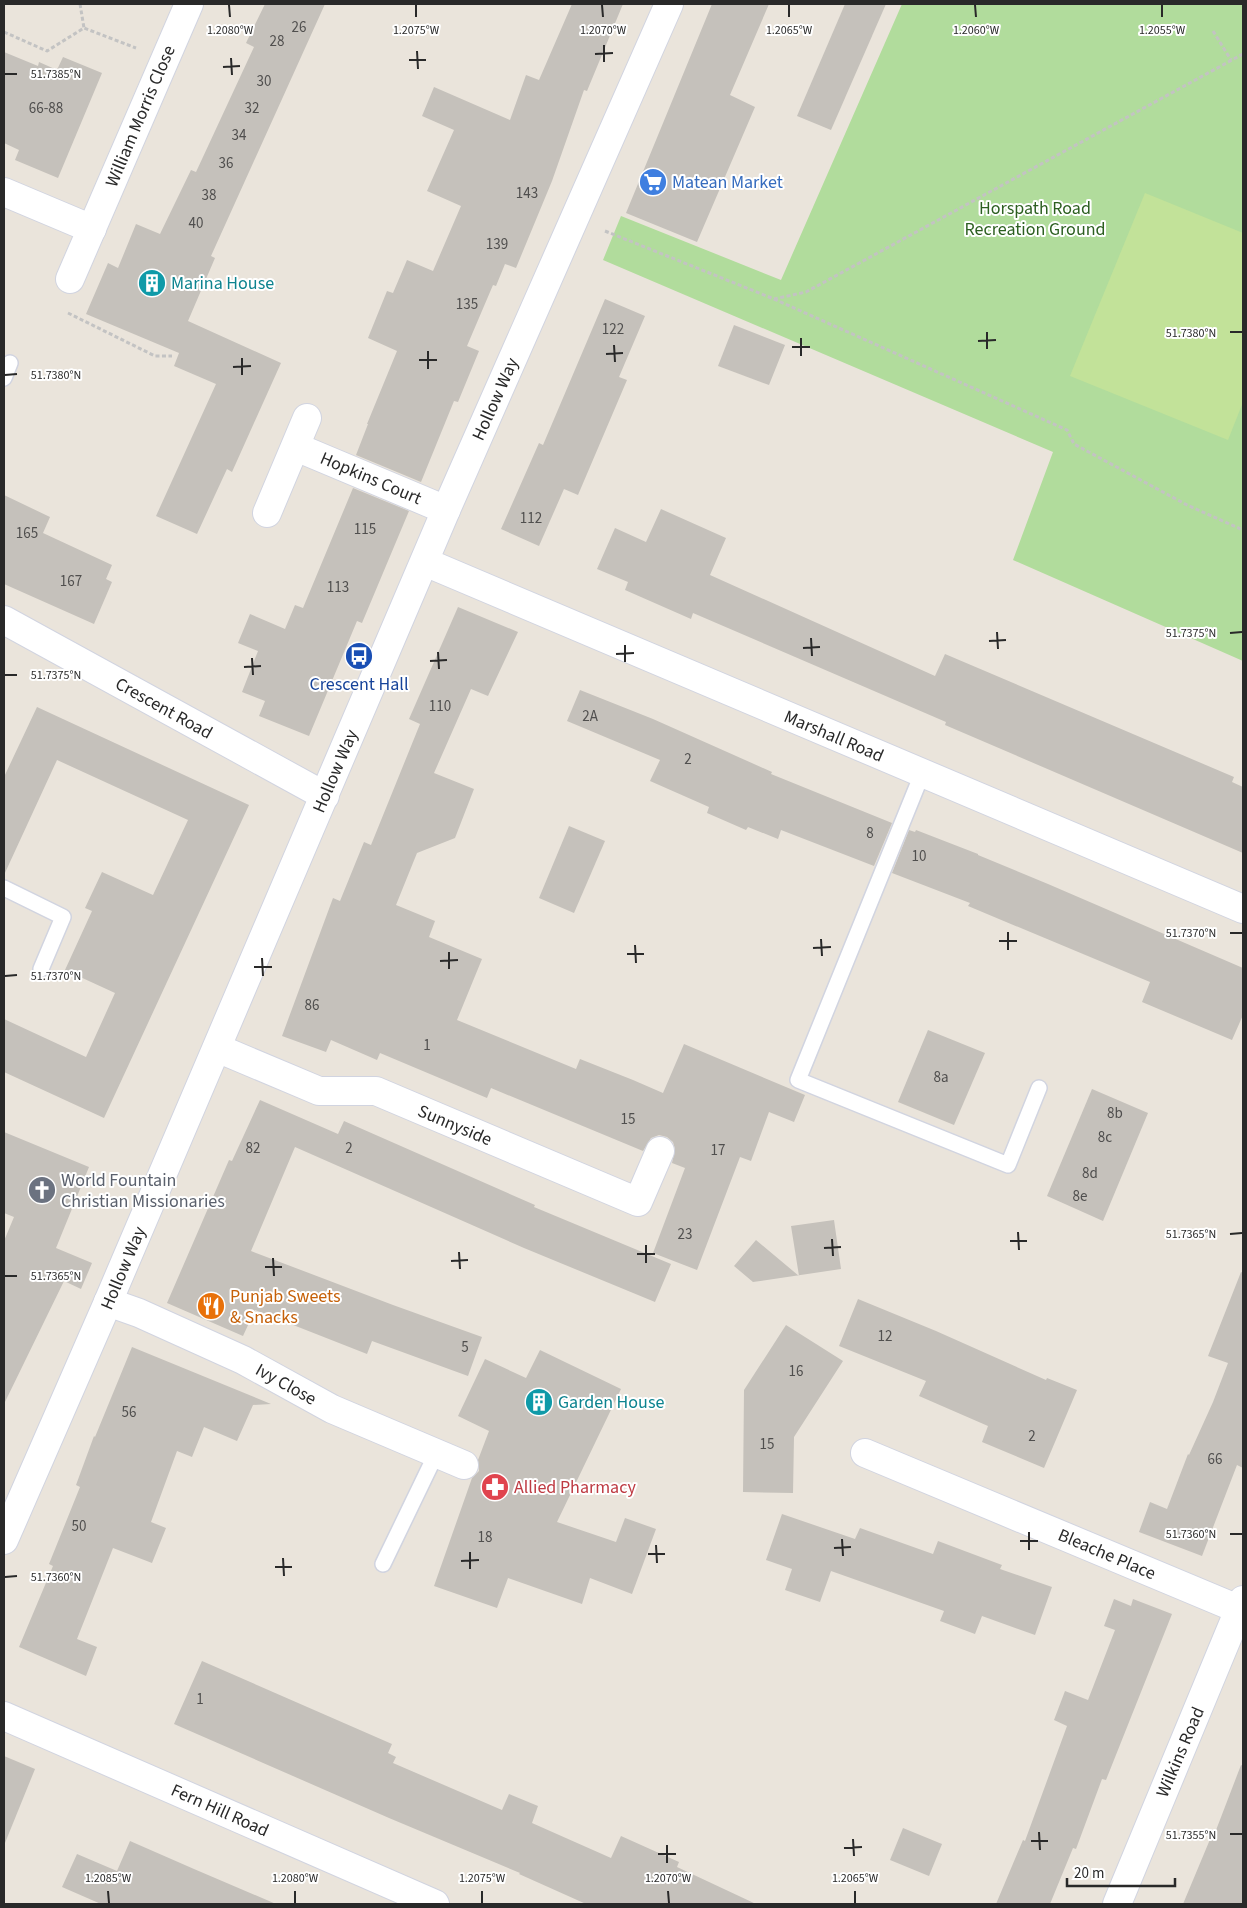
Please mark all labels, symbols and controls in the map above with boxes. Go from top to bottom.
house number: 26 [292,17,306,38]
text: 1.2080°W [207,22,254,39]
text: 1.2075°W [393,22,440,39]
text: 1.2070°W [580,22,627,39]
text: 1.2065°W [766,22,813,39]
text: 1.2060°W [953,22,1000,39]
text: 1.2055°W [1139,22,1186,39]
house number: 28 [270,31,284,52]
street label: William Morris Close [99,41,182,191]
text: 51.7385°N [31,66,81,83]
house number: 30 [257,71,271,92]
house number: 66-88 [29,98,63,119]
house number: 32 [245,98,259,119]
house number: 34 [232,125,247,146]
house number: 36 [219,153,233,174]
supermarket icon: Matean Market [638,167,668,197]
place label: Matean Market [672,170,783,195]
house number: 143 [516,183,538,204]
house number: 38 [202,185,216,206]
park label: Horspath Road Recreation Ground [964,196,1106,242]
house number: 40 [189,213,203,234]
house number: 139 [486,234,508,255]
building icon: Marina House [137,268,167,298]
place label: Marina House [171,271,274,296]
house number: 135 [456,294,478,315]
house number: 122 [602,319,624,340]
text: 51.7380°N [1166,325,1216,342]
street label: Hollow Way [466,353,525,445]
text: 51.7380°N [31,367,81,384]
street label: Hopkins Court [316,446,425,511]
house number: 112 [520,508,542,529]
house number: 115 [354,519,376,540]
house number: 165 [16,523,38,544]
house number: 167 [60,571,82,592]
house number: 113 [327,577,349,598]
text: 51.7375°N [1166,625,1216,642]
bus stop icon: Crescent Hall [344,641,374,671]
text: 51.7375°N [31,667,81,684]
street label: Crescent Road [111,671,217,745]
place label: Crescent Hall [309,672,409,697]
house number: 110 [429,696,451,717]
street label: Marshall Road [780,704,888,769]
house number: 2A [582,706,599,727]
street label: Hollow Way [307,725,364,817]
house number: 2 [684,749,692,770]
house number: 8 [866,823,874,844]
house number: 10 [912,846,926,867]
text: 51.7370°N [1166,925,1216,942]
text: 51.7370°N [31,968,81,985]
house number: 86 [305,995,319,1016]
house number: 1 [423,1035,431,1056]
house number: 8a [933,1067,949,1088]
street label: Sunnyside [414,1099,496,1152]
house number: 8b [1107,1103,1123,1124]
house number: 15 [621,1109,635,1130]
house number: 8c [1098,1127,1112,1148]
house number: 82 [246,1138,260,1159]
house number: 2 [345,1138,353,1159]
house number: 17 [711,1140,725,1161]
house number: 8d [1082,1163,1098,1184]
place label: World Fountain Christian Missionaries [61,1168,225,1214]
church icon: World Fountain Christian Missionaries [27,1175,57,1205]
house number: 8e [1073,1186,1087,1207]
street label: Hollow Way [95,1222,152,1314]
house number: 23 [678,1224,692,1245]
text: 51.7365°N [1166,1226,1216,1243]
text: 51.7365°N [31,1268,81,1285]
place label: Punjab Sweets & Snacks [230,1284,341,1330]
restaurant icon: Punjab Sweets & Snacks [196,1291,226,1321]
house number: 12 [878,1326,892,1347]
house number: 5 [461,1337,469,1358]
street label: Ivy Close [251,1357,321,1411]
house number: 16 [789,1361,803,1382]
building icon: Garden House [524,1387,554,1417]
place label: Garden House [558,1390,664,1415]
house number: 56 [122,1402,136,1423]
house number: 2 [1028,1426,1036,1447]
house number: 15 [760,1434,774,1455]
house number: 66 [1208,1449,1222,1470]
pharmacy icon: Allied Pharmacy [480,1472,510,1502]
place label: Allied Pharmacy [514,1475,637,1500]
house number: 50 [72,1516,86,1537]
street label: Bleache Place [1054,1523,1160,1586]
text: 51.7360°N [1166,1526,1216,1543]
house number: 18 [478,1527,492,1548]
text: 51.7360°N [31,1569,81,1586]
house number: 1 [196,1689,204,1710]
street label: Wilkins Road [1150,1703,1211,1801]
street label: Fern Hill Road [167,1778,273,1843]
text: 51.7355°N [1166,1827,1216,1844]
scale bar [1067,1856,1174,1888]
text: 20 m [1074,1863,1104,1884]
text: 1.2085°W [85,1870,132,1887]
text: 1.2080°W [272,1870,319,1887]
text: 1.2075°W [459,1870,506,1887]
text: 1.2070°W [645,1870,692,1887]
text: 1.2065°W [832,1870,879,1887]

